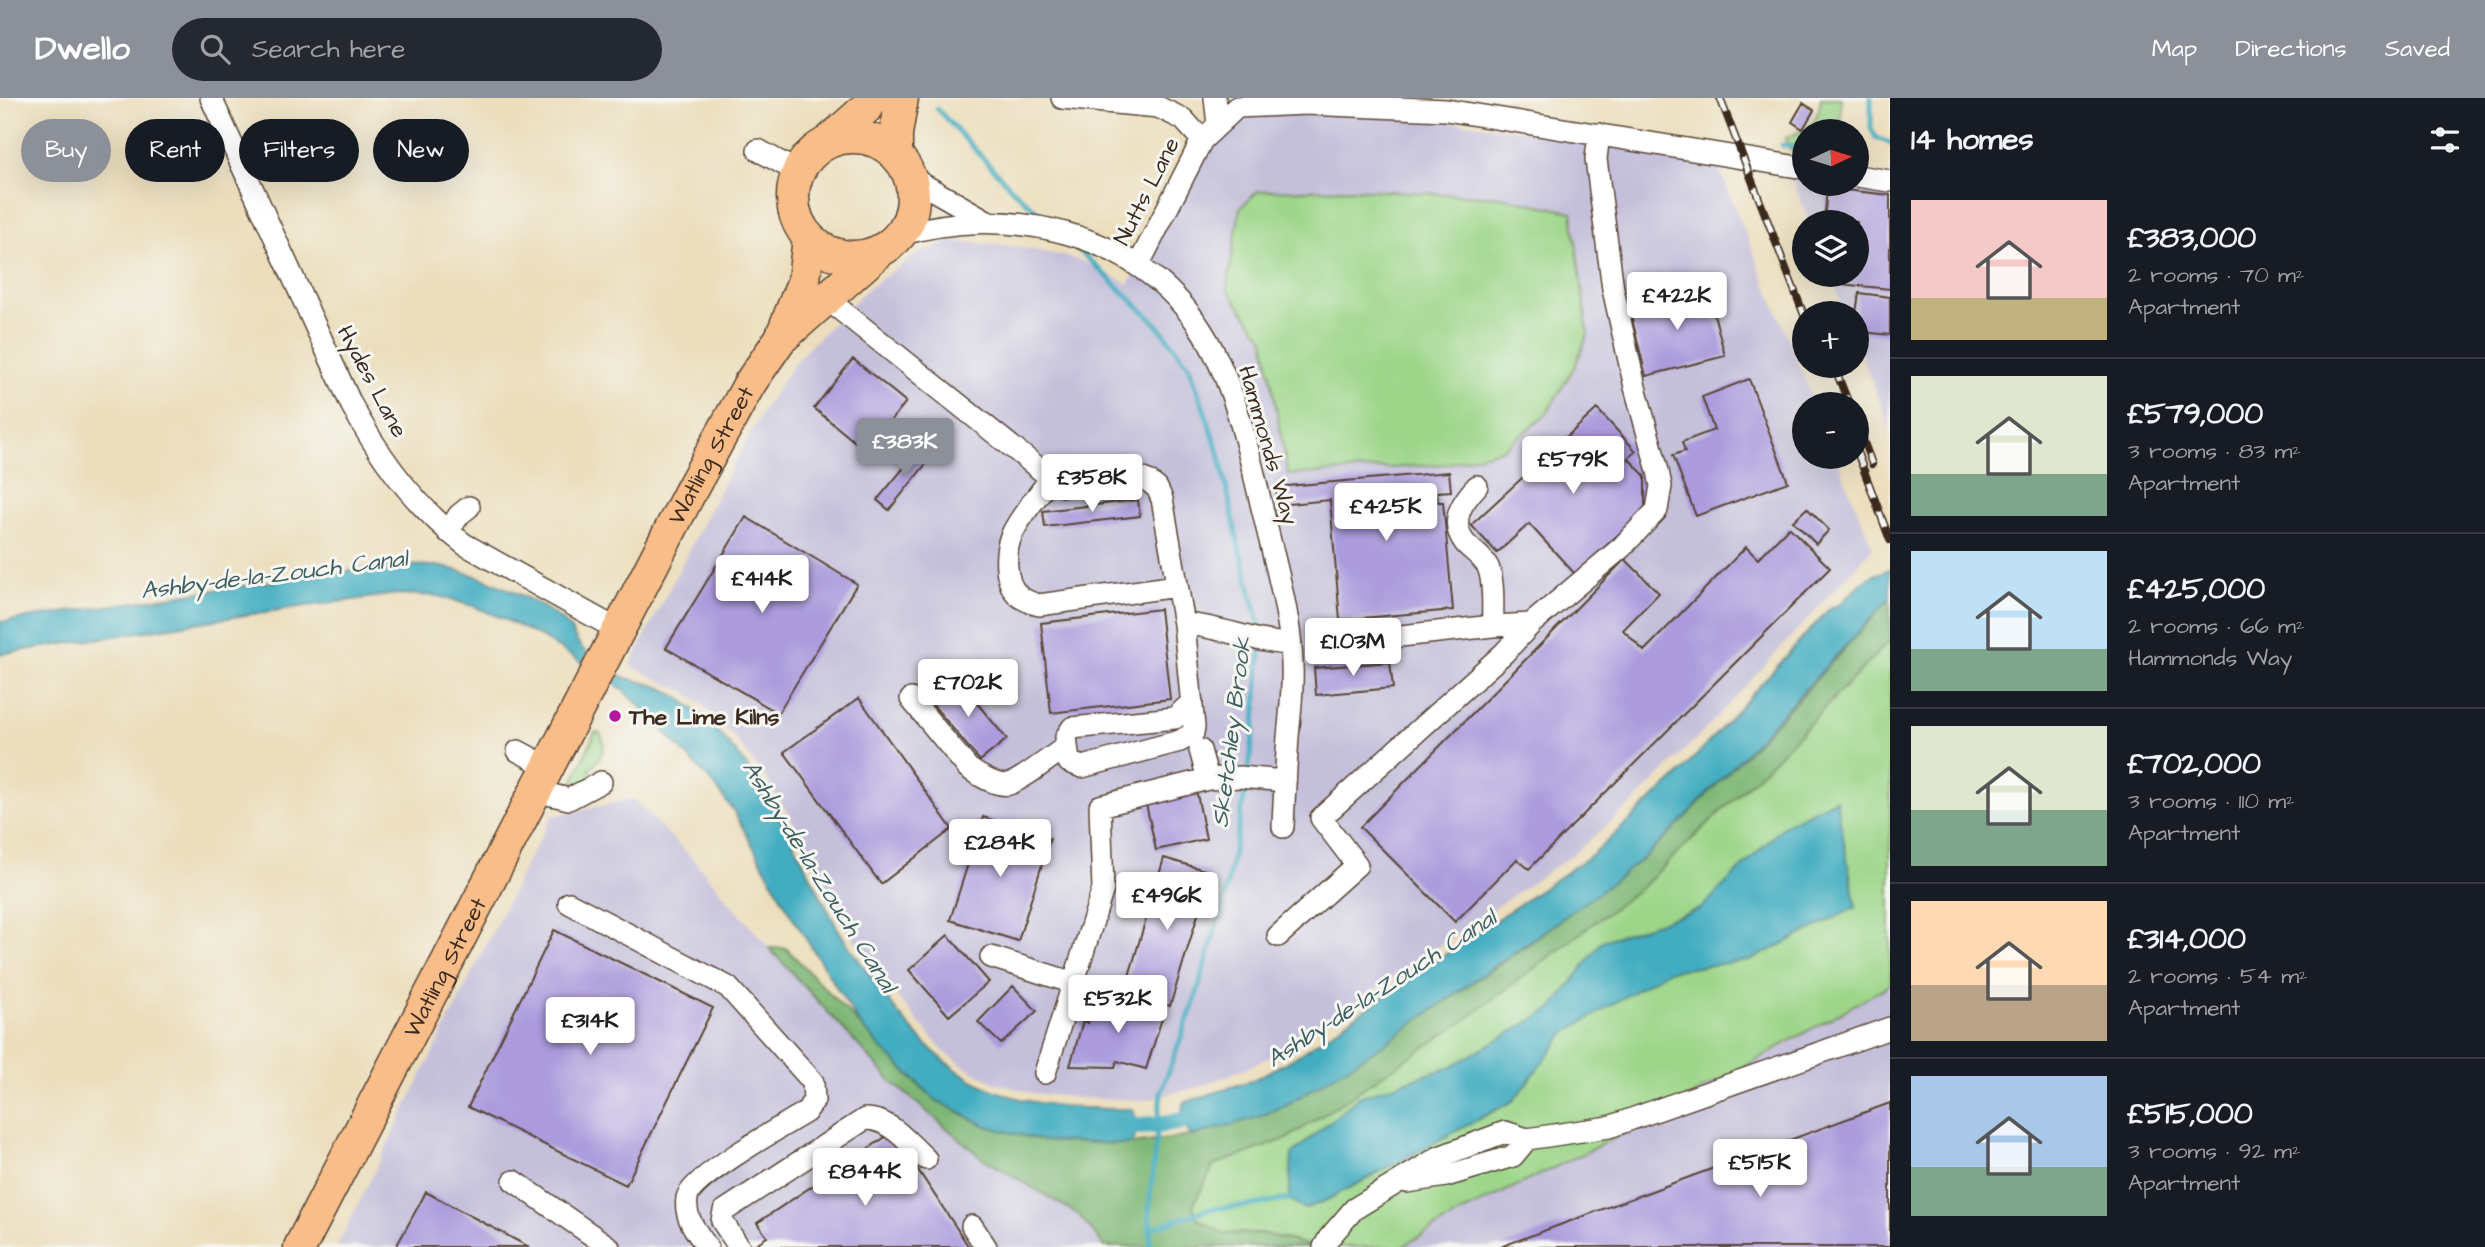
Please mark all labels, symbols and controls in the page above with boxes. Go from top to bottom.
search box [172,18,662,81]
text: Dwello [35,26,130,72]
icon: search [196,30,234,68]
text: Search here [252,31,405,67]
text: Map [2152,32,2197,66]
text: Directions [2235,32,2347,66]
text: Saved [2385,32,2450,66]
chip: Buy [21,119,111,182]
chip: Rent [125,119,225,182]
chip: Filters [239,119,359,182]
chip: New [373,119,469,182]
north arrow [1792,119,1869,196]
map controls [1792,119,1869,469]
text: 14 homes [1911,119,2034,161]
icon: filters [2426,121,2464,159]
street label: Nutts Lane [1106,132,1188,251]
button: layers [1792,210,1869,287]
text: £383,000 [2128,217,2256,259]
icon: home [1967,228,2051,312]
text: 2 rooms · 70 m² [2128,259,2304,291]
pin: £422K [1628,272,1726,332]
text: £422K [1643,279,1711,311]
text: Apartment [2128,291,2240,323]
button: + [1792,301,1869,378]
street label: Hydes Lane [328,320,415,444]
street label: Hammonds Way [1229,362,1306,529]
street label: Watling Street [661,380,763,530]
button: − [1792,392,1869,469]
text: £579,000 [2128,393,2263,435]
icon: home [1967,404,2051,488]
pin: £383K [856,418,954,478]
text: £383K [873,425,937,457]
text: 3 rooms · 83 m² [2128,435,2301,467]
pin: £579K [1524,436,1622,496]
text: £579K [1538,443,1608,475]
pin: £358K [1043,454,1141,514]
text: £358K [1057,461,1127,493]
text: Apartment [2128,467,2240,499]
pin: £425K [1337,484,1435,543]
text: £425K [1350,490,1422,522]
water label: Ashby-de-la-Zouch Canal [139,541,412,608]
pin: £414K [713,556,811,615]
text: £414K [732,562,792,594]
text: £425,000 [2128,568,2265,610]
icon: home [1967,579,2051,663]
text: 2 rooms · 66 m² [2128,610,2305,642]
pin: £1.03M [1296,618,1410,678]
text: £1.03M [1321,625,1385,657]
water label: Sketchley Brook [1203,634,1261,829]
text: Hammonds Way [2128,642,2292,674]
pin: £702K [919,660,1017,719]
text: £702K [934,666,1002,698]
place label: The Lime Kilns [628,701,780,733]
marker: The Lime Kilns [607,708,623,724]
text: £702,000 [2128,743,2261,785]
water label: Ashby-de-la-Zouch Canal [734,754,906,1002]
icon: home [1967,754,2051,838]
text: 3 rooms · 110 m² [2128,785,2295,817]
text: Apartment [2128,817,2240,849]
pin: £284K [951,820,1049,879]
text: £284K [965,826,1035,858]
pin: £496K [1118,872,1216,932]
text: £496K [1132,879,1202,911]
street label: Watling Street [396,892,495,1043]
water label: Ashby-de-la-Zouch Canal [1260,900,1506,1076]
text: £314,000 [2128,918,2246,960]
icon: home [1967,929,2051,1013]
text: 2 rooms · 54 m² [2128,960,2308,992]
pin: £532K [1069,976,1167,1035]
text: £532K [1084,982,1152,1014]
text: Apartment [2128,992,2240,1024]
pin: £314K [541,998,639,1057]
text: £314K [562,1004,618,1036]
text: £515,000 [2128,1093,2253,1135]
icon: home [1967,1104,2051,1188]
text: 3 rooms · 92 m² [2128,1135,2301,1167]
pin: £515K [1711,1140,1809,1199]
text: £515K [1729,1146,1791,1178]
pin: £844K [816,1148,914,1208]
text: £844K [829,1155,901,1187]
text: Apartment [2128,1167,2240,1199]

